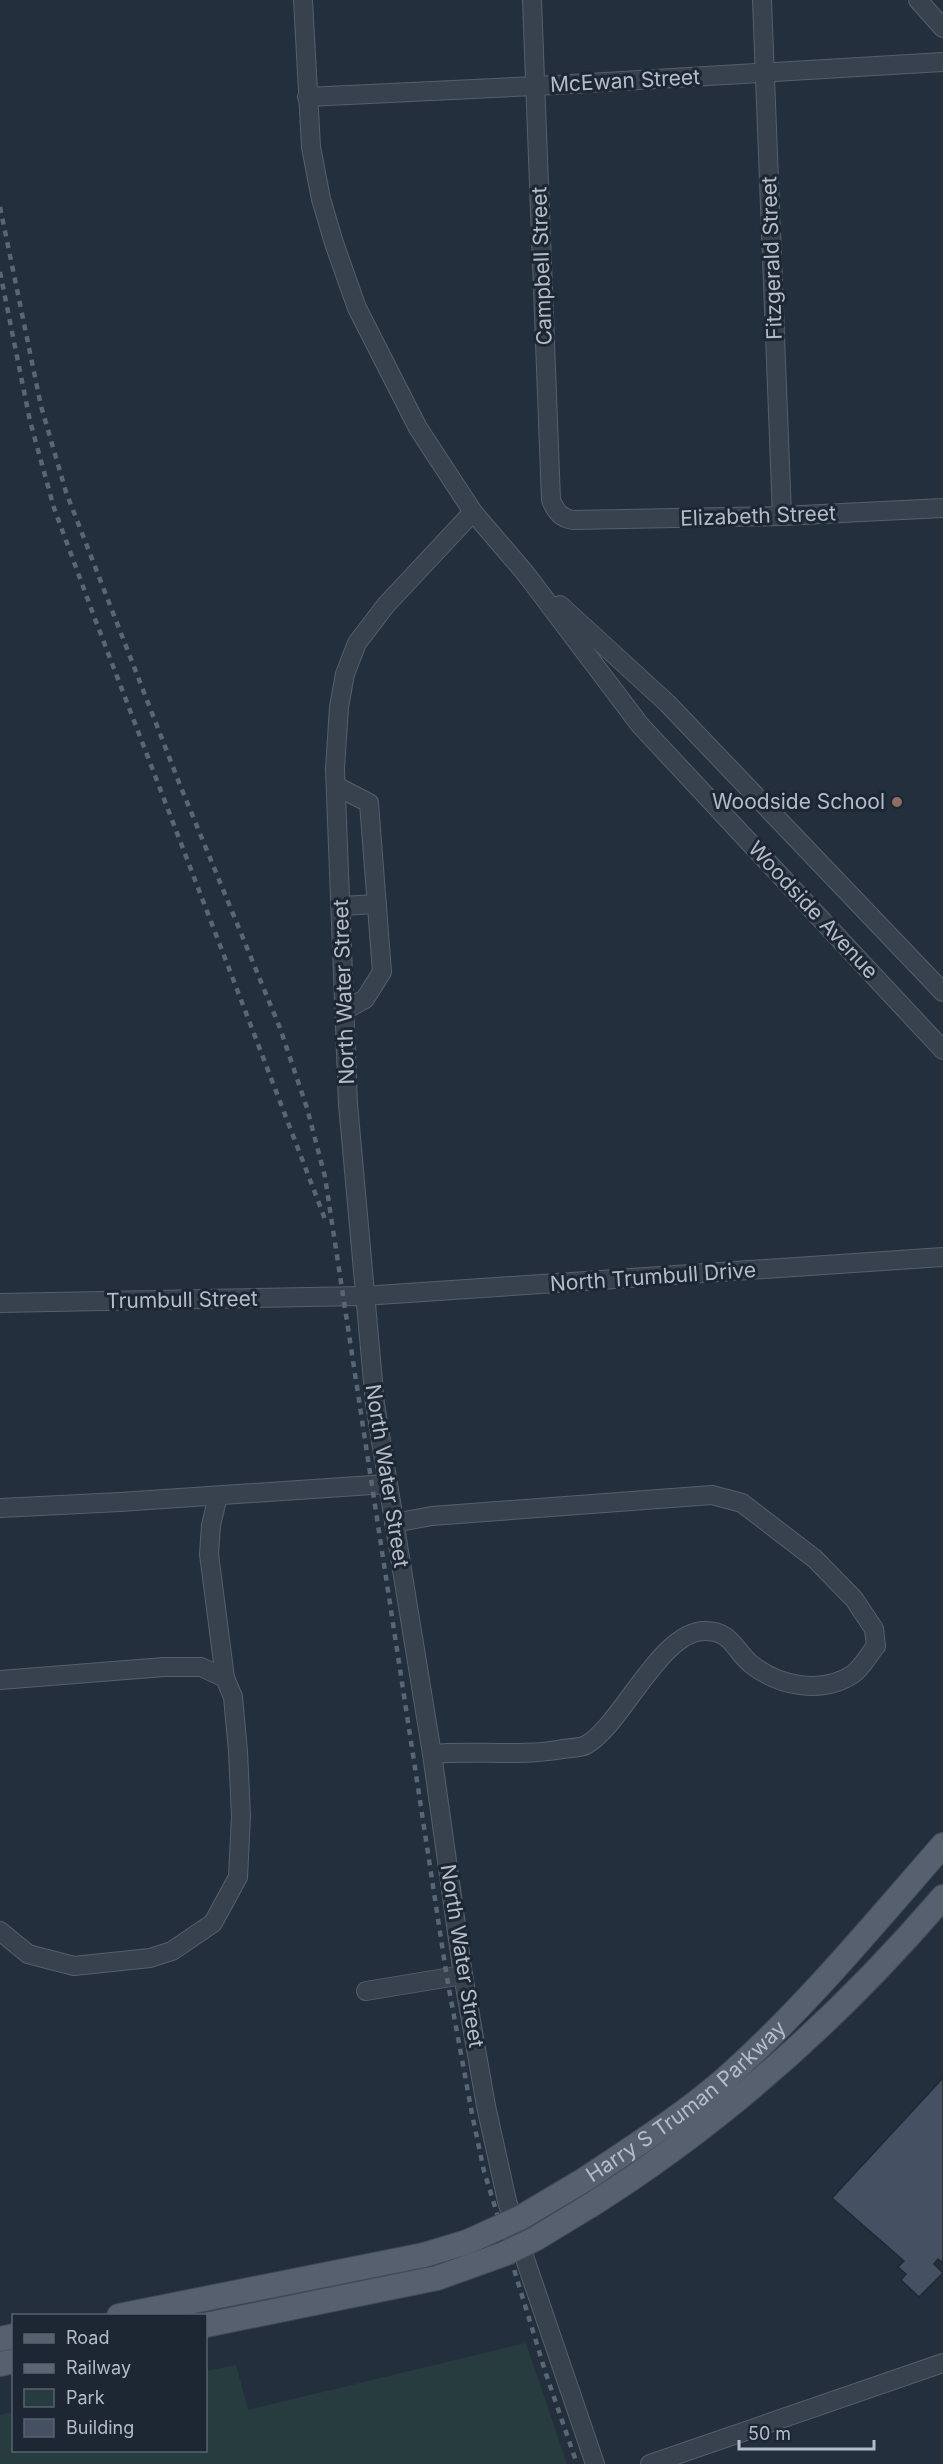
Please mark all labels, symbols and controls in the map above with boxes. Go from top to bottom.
street label: McEwan Street [549,64,701,97]
street label: Fitzgerald Street [756,176,787,340]
street label: Campbell Street [526,186,557,346]
street label: Elizabeth Street [680,500,836,531]
place label: Woodside School [712,789,885,814]
marker: Woodside School [890,795,904,809]
street label: Woodside Avenue [743,836,883,984]
street label: North Water Street [328,899,359,1085]
street label: North Trumbull Drive [549,1257,757,1296]
street label: Trumbull Street [106,1286,258,1313]
street label: North Water Street [361,1382,414,1569]
street label: North Water Street [436,1862,489,2049]
street label: Harry S Truman Parkway [581,2015,791,2187]
legend [12,2314,207,2452]
text: Road [66,2327,109,2348]
text: Railway [66,2357,131,2378]
text: Park [66,2387,105,2408]
scale bar [739,2413,874,2451]
text: Building [66,2417,134,2438]
text: 50 m [748,2423,791,2444]

